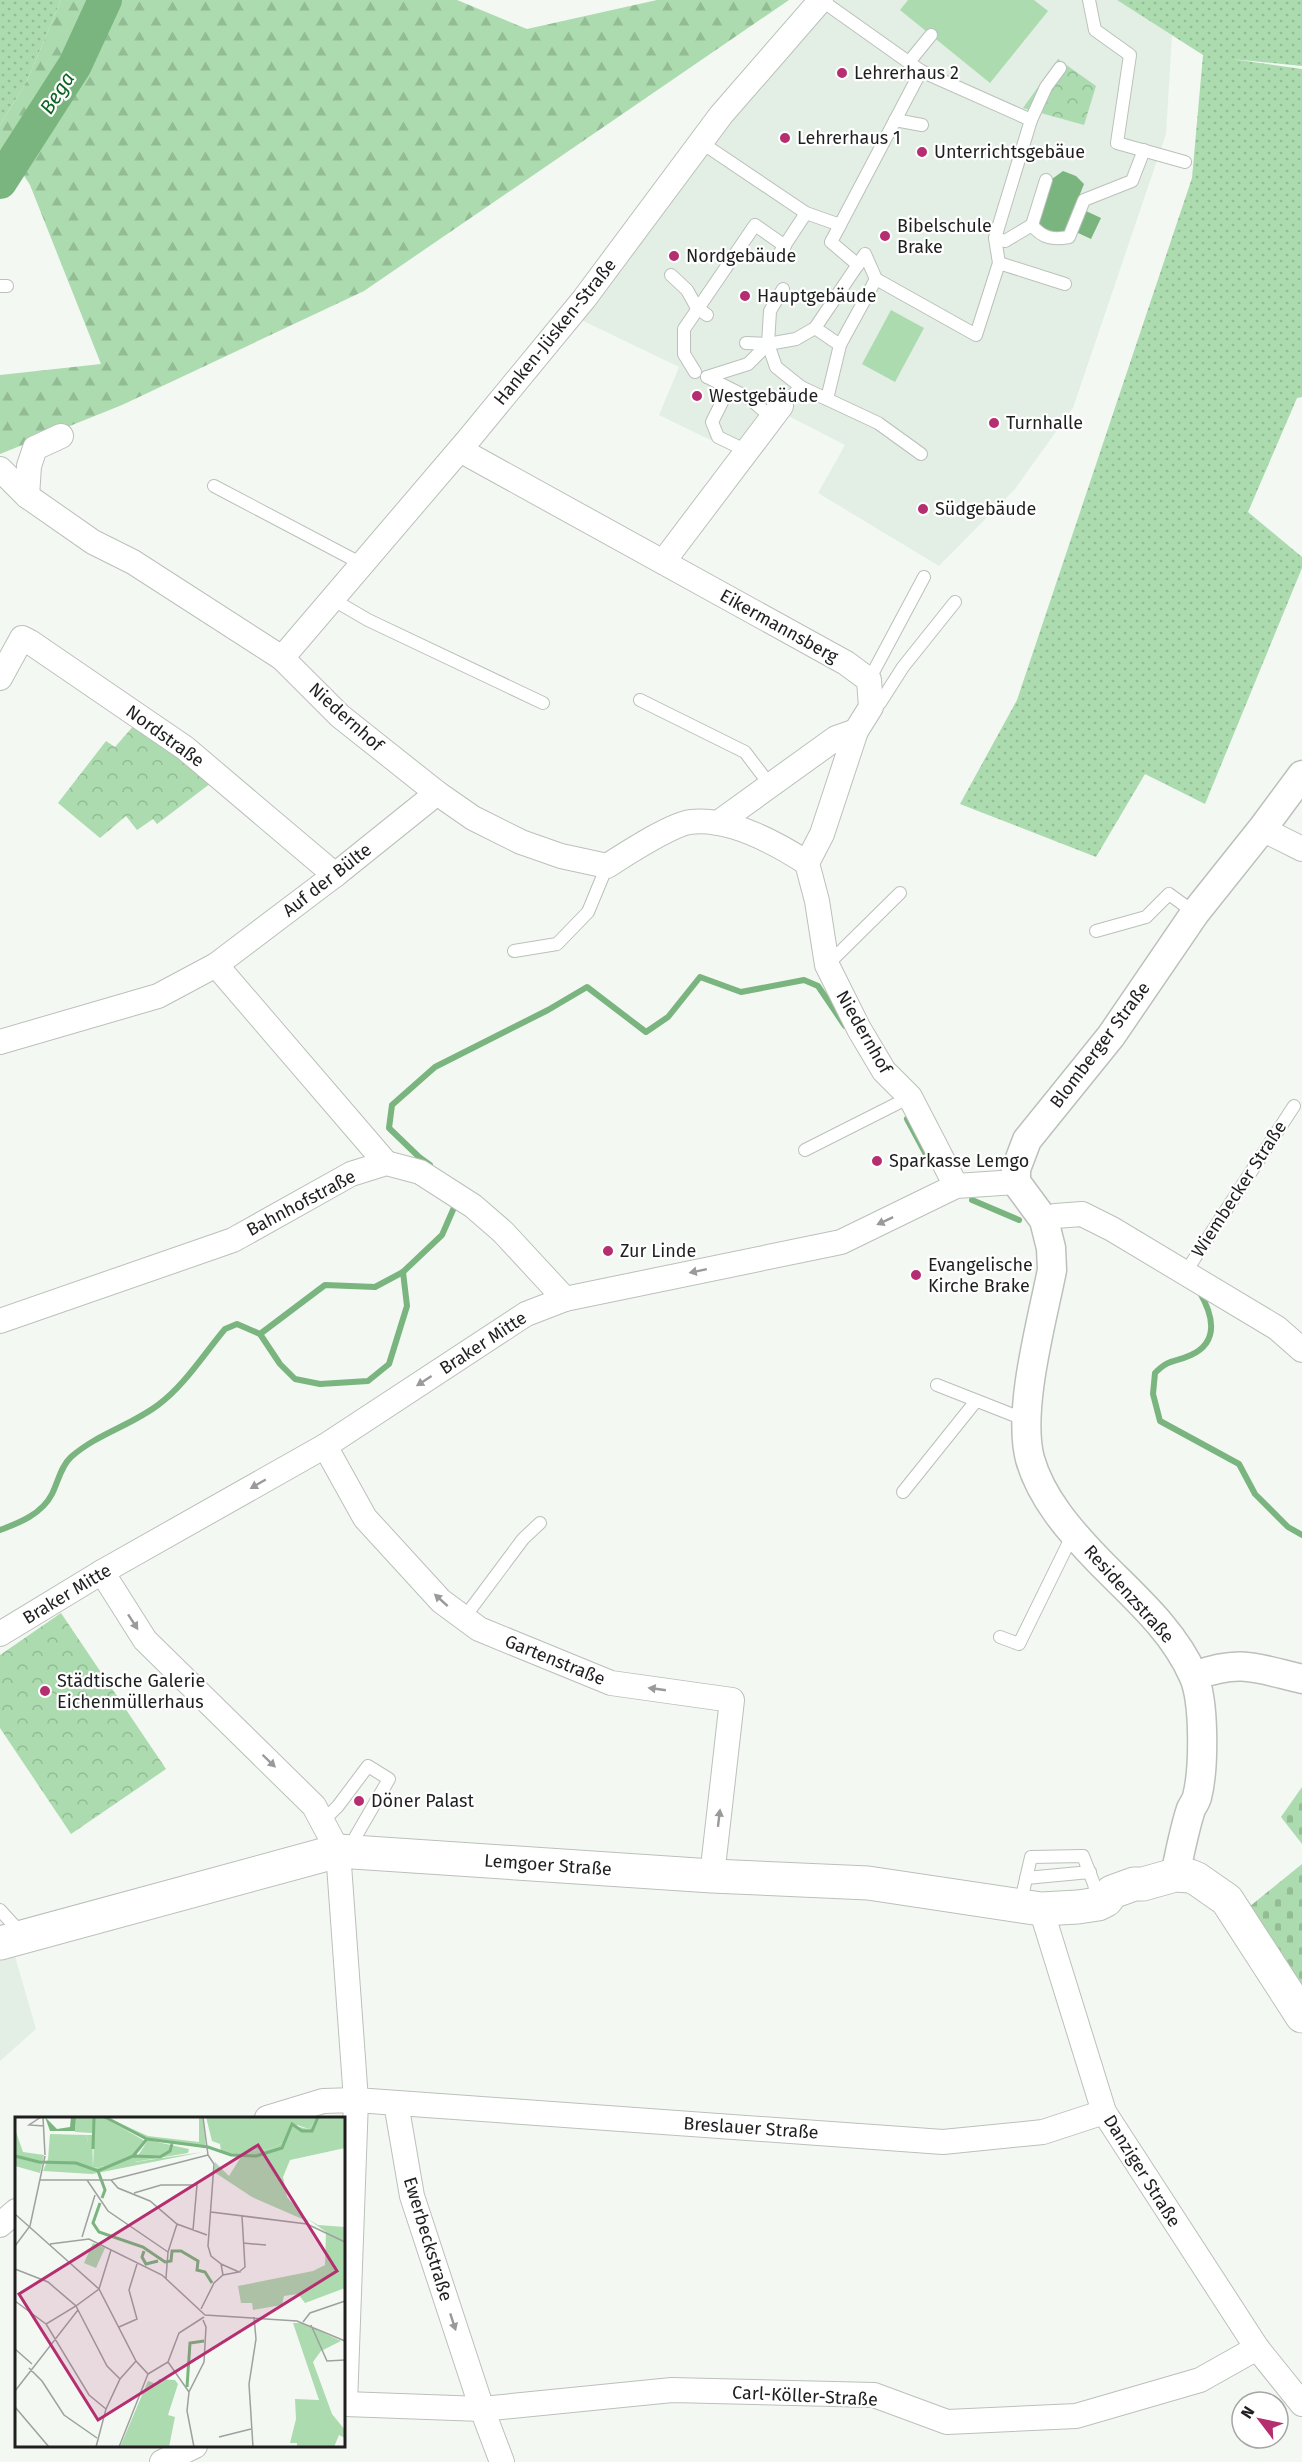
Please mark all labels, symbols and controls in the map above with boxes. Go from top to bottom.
place label: Lehrerhaus 2 [854,62,959,84]
marker: Lehrerhaus 2 [835,66,849,80]
water label: Bega [35,67,79,119]
place label: Lehrerhaus 1 [797,127,901,149]
marker: Lehrerhaus 1 [778,131,792,145]
place label: Unterrichtsgebäue [934,141,1085,163]
marker: Unterrichtsgebäue [915,145,929,159]
place label: Bibelschule Brake [897,215,992,258]
marker: Bibelschule Brake [878,229,892,243]
place label: Nordgebäude [686,245,796,267]
marker: Nordgebäude [667,249,681,263]
street label: Hanken-Jüsken-Straße [489,254,621,410]
place label: Hauptgebäude [757,285,877,307]
marker: Hauptgebäude [738,289,752,303]
place label: Westgebäude [709,385,818,407]
marker: Westgebäude [690,389,704,403]
place label: Turnhalle [1006,412,1083,434]
marker: Turnhalle [987,416,1001,430]
place label: Südgebäude [935,498,1036,520]
marker: Südgebäude [916,502,930,516]
street label: Eikermannsberg [716,584,843,668]
street label: Niedernhof [304,678,389,757]
street label: Nordstraße [122,700,208,772]
street label: Auf der Bülte [278,839,376,921]
street label: Blomberger Straße [1045,977,1155,1113]
street label: Niedernhof [831,987,898,1079]
street label: Wiembecker Straße [1187,1117,1291,1261]
place label: Sparkasse Lemgo [889,1150,1029,1172]
marker: Sparkasse Lemgo [870,1154,884,1168]
street label: Bahnhofstraße [243,1165,359,1241]
one-way arrow [876,1217,893,1226]
place label: Zur Linde [620,1240,696,1262]
marker: Zur Linde [601,1244,615,1258]
place label: Evangelische Kirche Brake [928,1254,1033,1297]
one-way arrow [688,1267,707,1277]
marker: Evangelische Kirche Brake [909,1268,923,1282]
street label: Braker Mitte [435,1307,531,1379]
one-way arrow [416,1375,432,1386]
one-way arrow [250,1478,266,1489]
street label: Residenzstraße [1079,1540,1179,1648]
street label: Braker Mitte [19,1559,115,1629]
one-way arrow [434,1594,449,1607]
one-way arrow [128,1613,139,1630]
street label: Gartenstraße [502,1630,608,1690]
place label: Städtische Galerie Eichenmüllerhaus [57,1670,205,1713]
marker: Städtische Galerie Eichenmüllerhaus [38,1684,52,1698]
one-way arrow [647,1685,666,1694]
one-way arrow [261,1754,275,1768]
place label: Döner Palast [371,1790,474,1812]
marker: Döner Palast [352,1794,366,1808]
one-way arrow [714,1808,724,1827]
street label: Lemgoer Straße [484,1850,612,1880]
street label: Danziger Straße [1099,2111,1185,2231]
street label: Breslauer Straße [683,2112,819,2144]
inset map [15,2117,345,2447]
street label: Ewerbeckstraße [399,2174,457,2304]
one-way arrow [449,2313,458,2331]
street label: Carl-Köller-Straße [732,2381,878,2411]
north arrow [1230,2390,1290,2450]
text: N [1237,2403,1259,2422]

